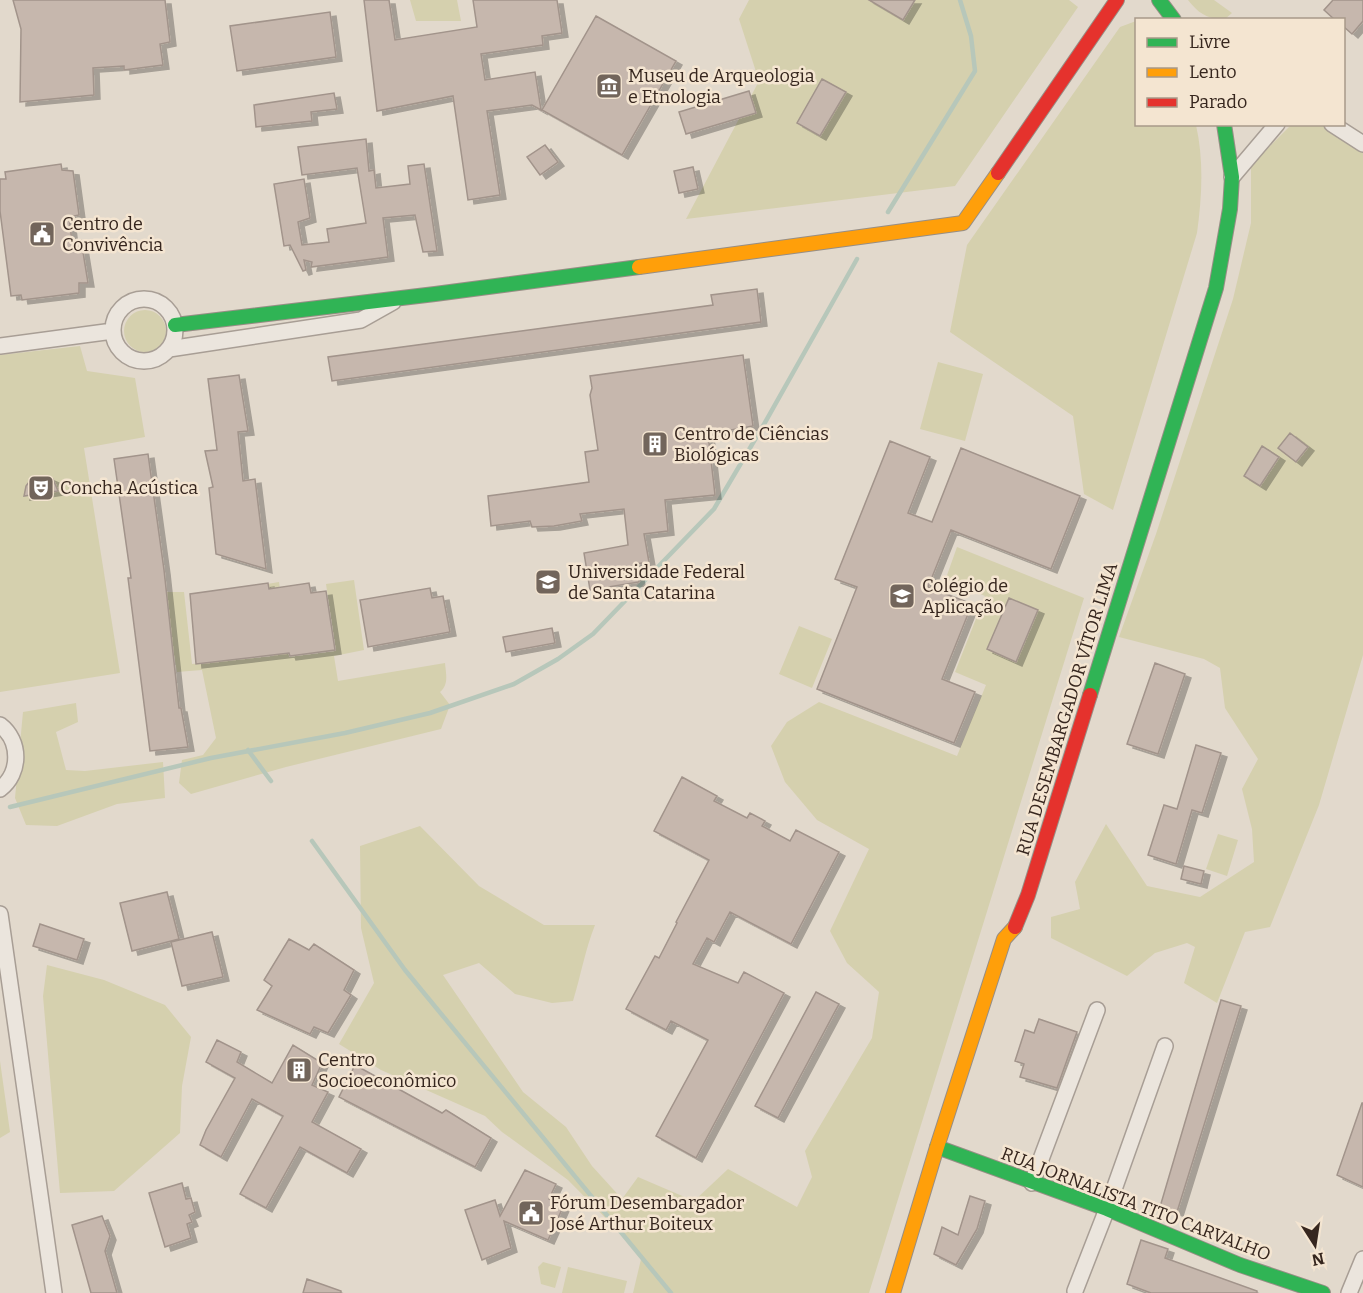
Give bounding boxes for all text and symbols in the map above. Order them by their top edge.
legend [1135,18,1345,126]
text: Livre [1189,31,1230,53]
text: Lento [1189,61,1237,83]
place label: Museu de Arqueologia e Etnologia [628,65,815,108]
museum icon: Museu de Arqueologia e Etnologia [594,71,624,101]
text: Parado [1189,91,1247,113]
place label: Centro de Convivência [62,213,163,256]
public building icon: Centro de Convivência [27,219,57,249]
place label: Centro de Ciências Biológicas [674,423,829,466]
building icon: Centro de Ciências Biológicas [640,429,670,459]
theatre icon: Concha Acústica [26,473,56,503]
place label: Concha Acústica [60,477,198,499]
street label: RUA DESEMBARGADOR VÍTOR LIMA [1011,559,1122,858]
place label: Universidade Federal de Santa Catarina [568,561,745,604]
school or university icon: Universidade Federal de Santa Catarina [533,567,563,597]
place label: Colégio de Aplicação [922,575,1008,618]
school or university icon: Colégio de Aplicação [887,581,917,611]
place label: Centro Socioeconômico [318,1049,456,1092]
building icon: Centro Socioeconômico [284,1055,314,1085]
street label: RUA JORNALISTA TITO CARVALHO [998,1142,1274,1266]
place label: Fórum Desembargador José Arthur Boiteux [549,1192,744,1235]
public building icon: Fórum Desembargador José Arthur Boiteux [516,1198,546,1228]
north arrow [1285,1215,1345,1275]
text: N [1310,1249,1326,1270]

